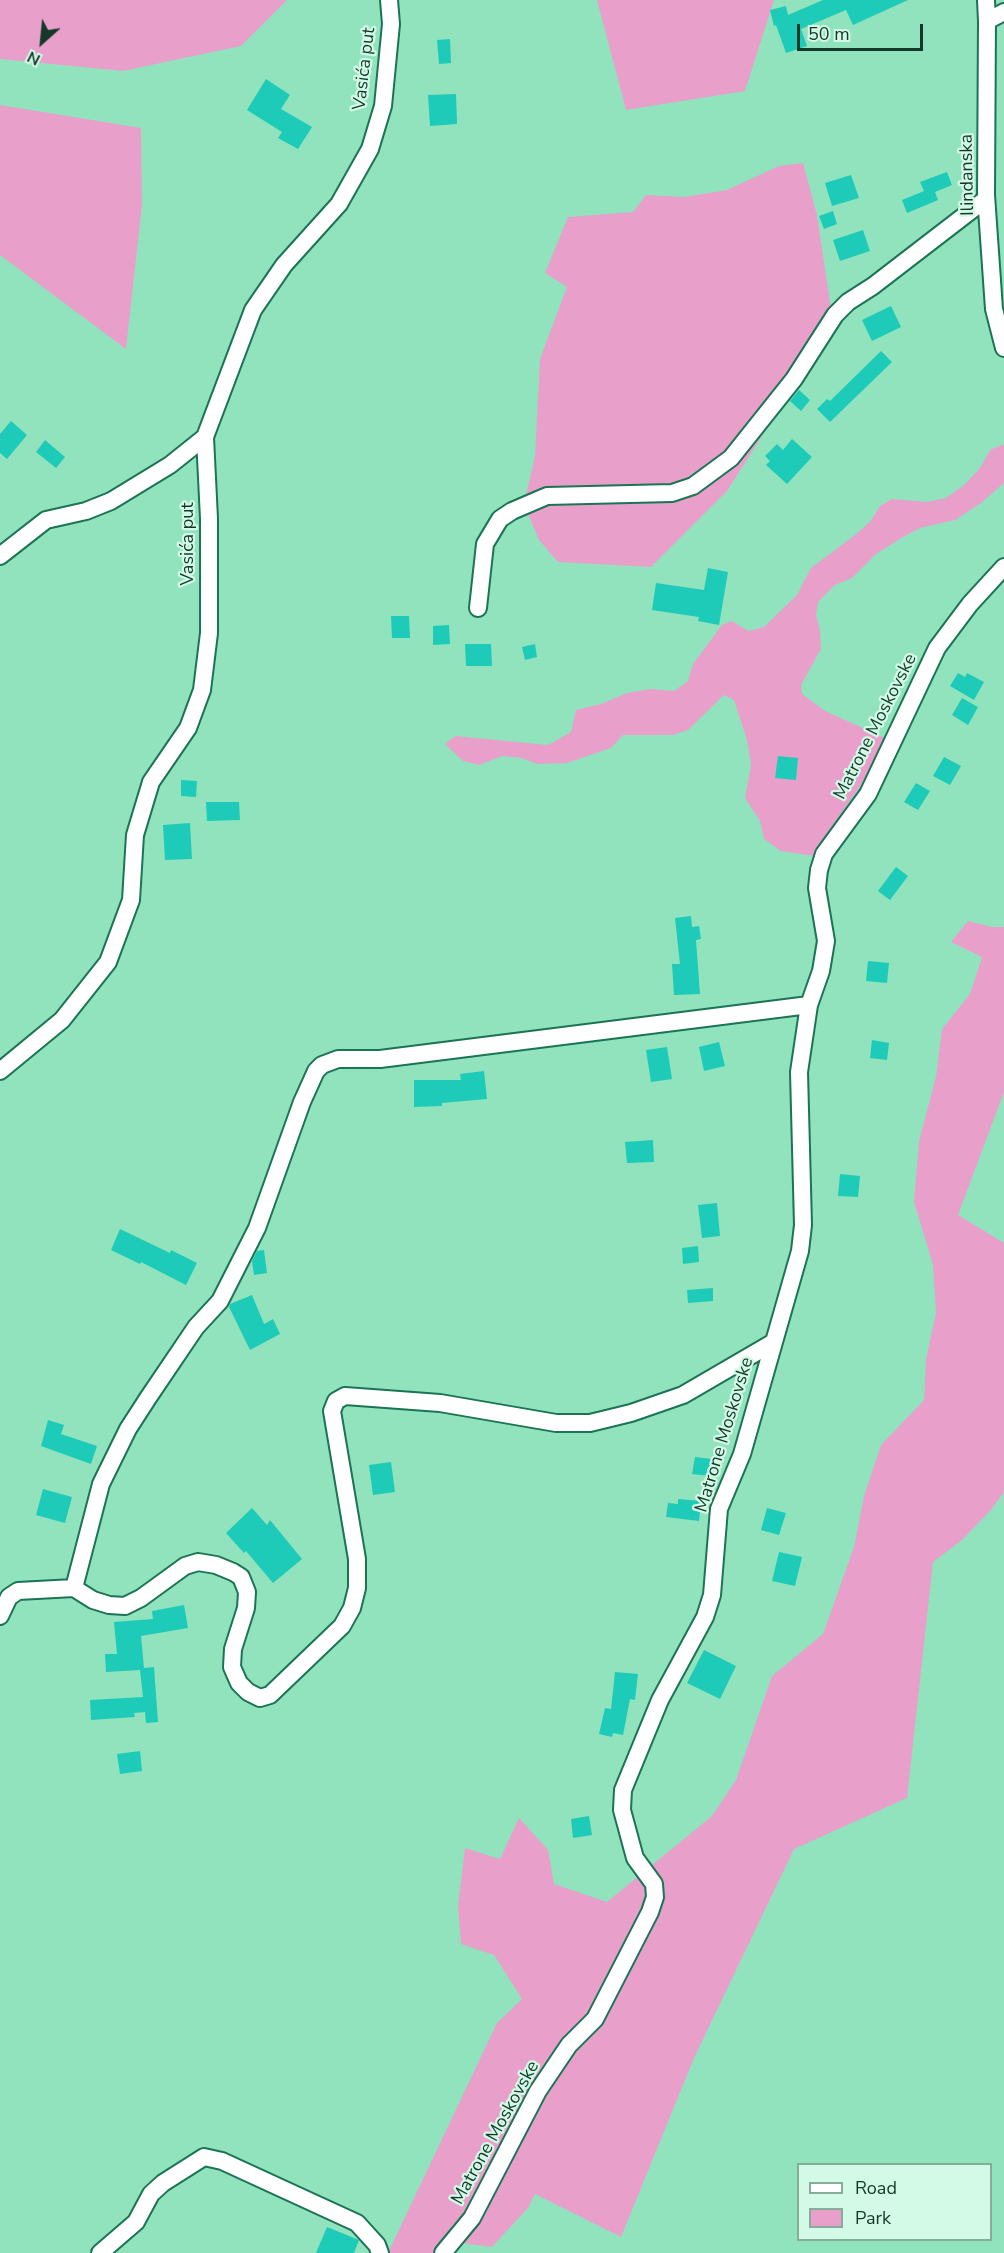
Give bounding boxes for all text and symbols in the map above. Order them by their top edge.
north arrow [12,12,72,72]
scale bar [800,12,926,50]
text: 50 m [808,22,850,46]
street label: Vasića put [349,26,381,112]
text: N [24,46,44,71]
street label: Ilindanska [956,134,980,216]
street label: Vasića put [178,502,200,586]
street label: Matrone Moskovske [830,650,922,804]
street label: Matrone Moskovske [691,1355,759,1515]
street label: Matrone Moskovske [448,2057,544,2209]
legend [797,2163,992,2241]
text: Road [855,2176,897,2200]
text: Park [855,2206,891,2230]

